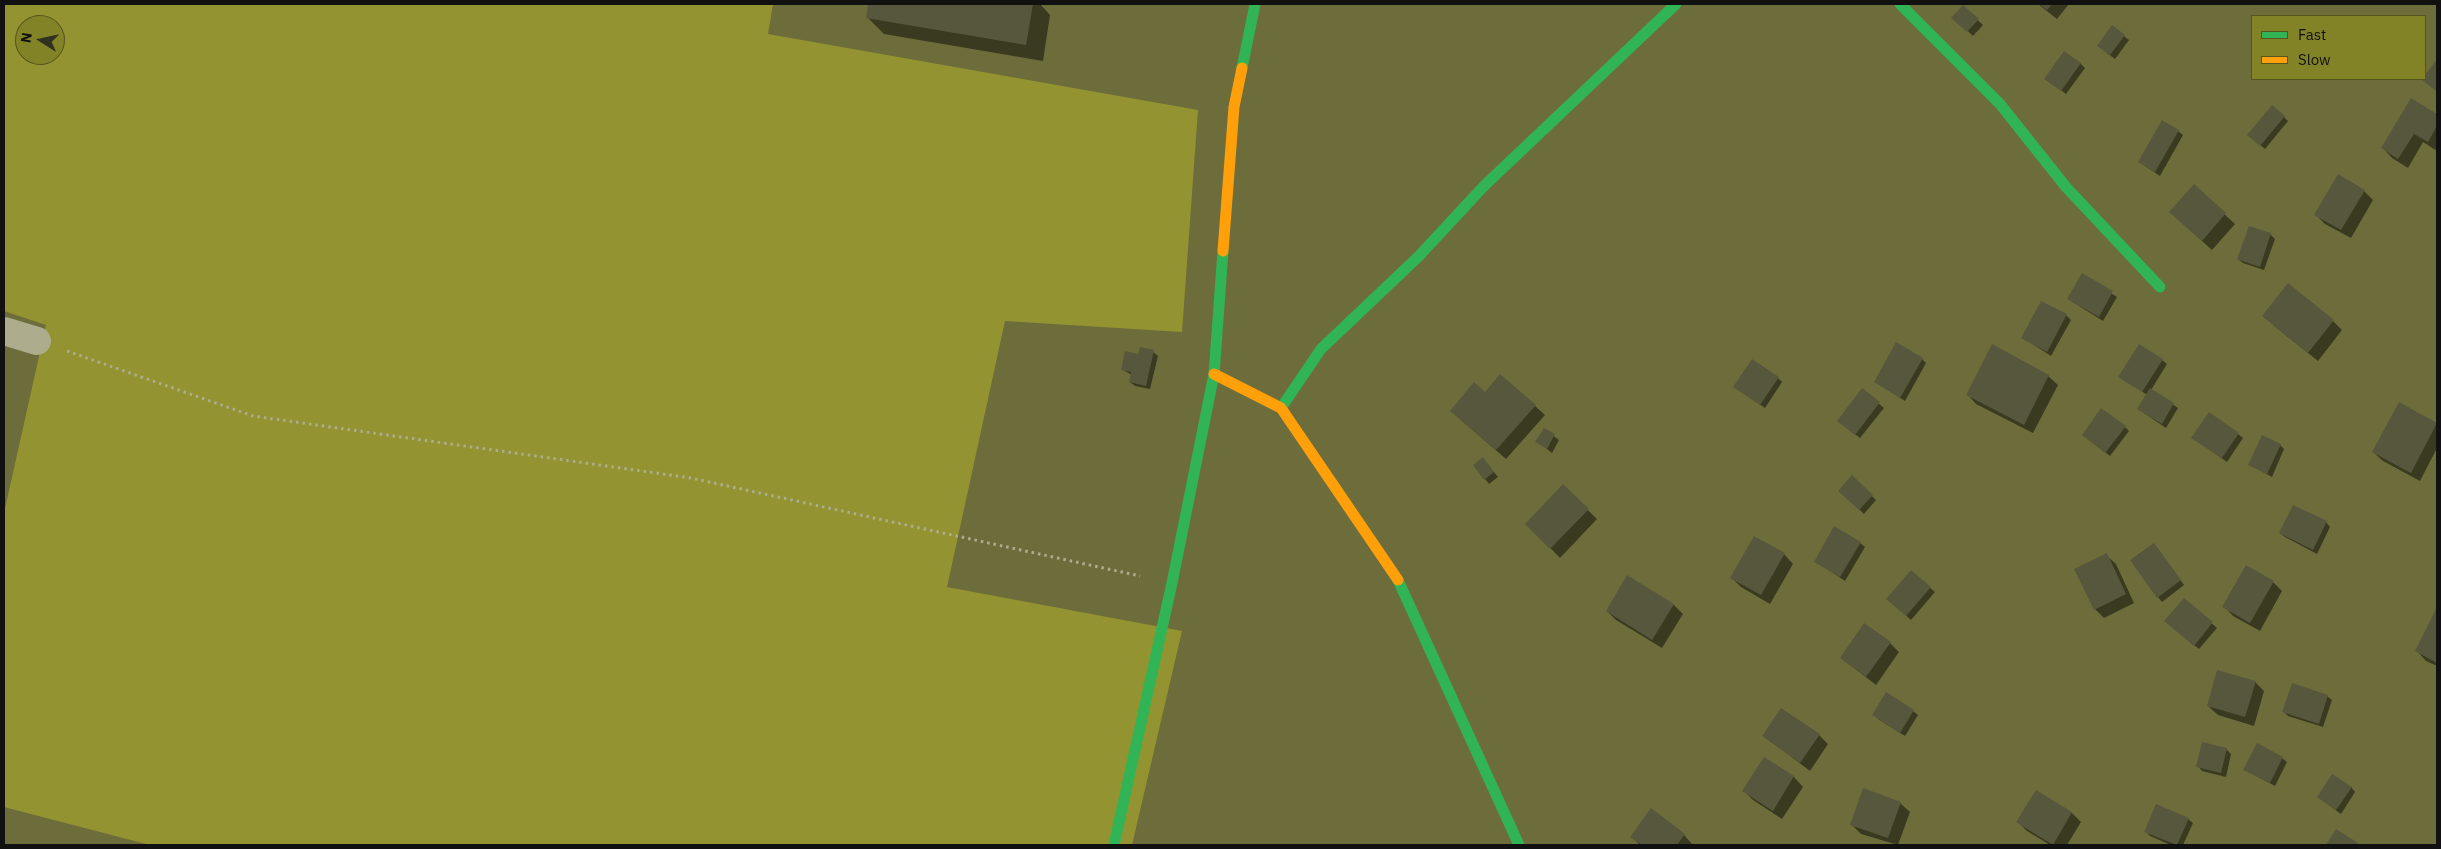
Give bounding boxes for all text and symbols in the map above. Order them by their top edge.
north arrow [15,15,65,65]
legend [2251,15,2426,80]
text: Fast [2298,25,2326,44]
text: N [16,31,36,44]
text: Slow [2298,50,2331,69]

